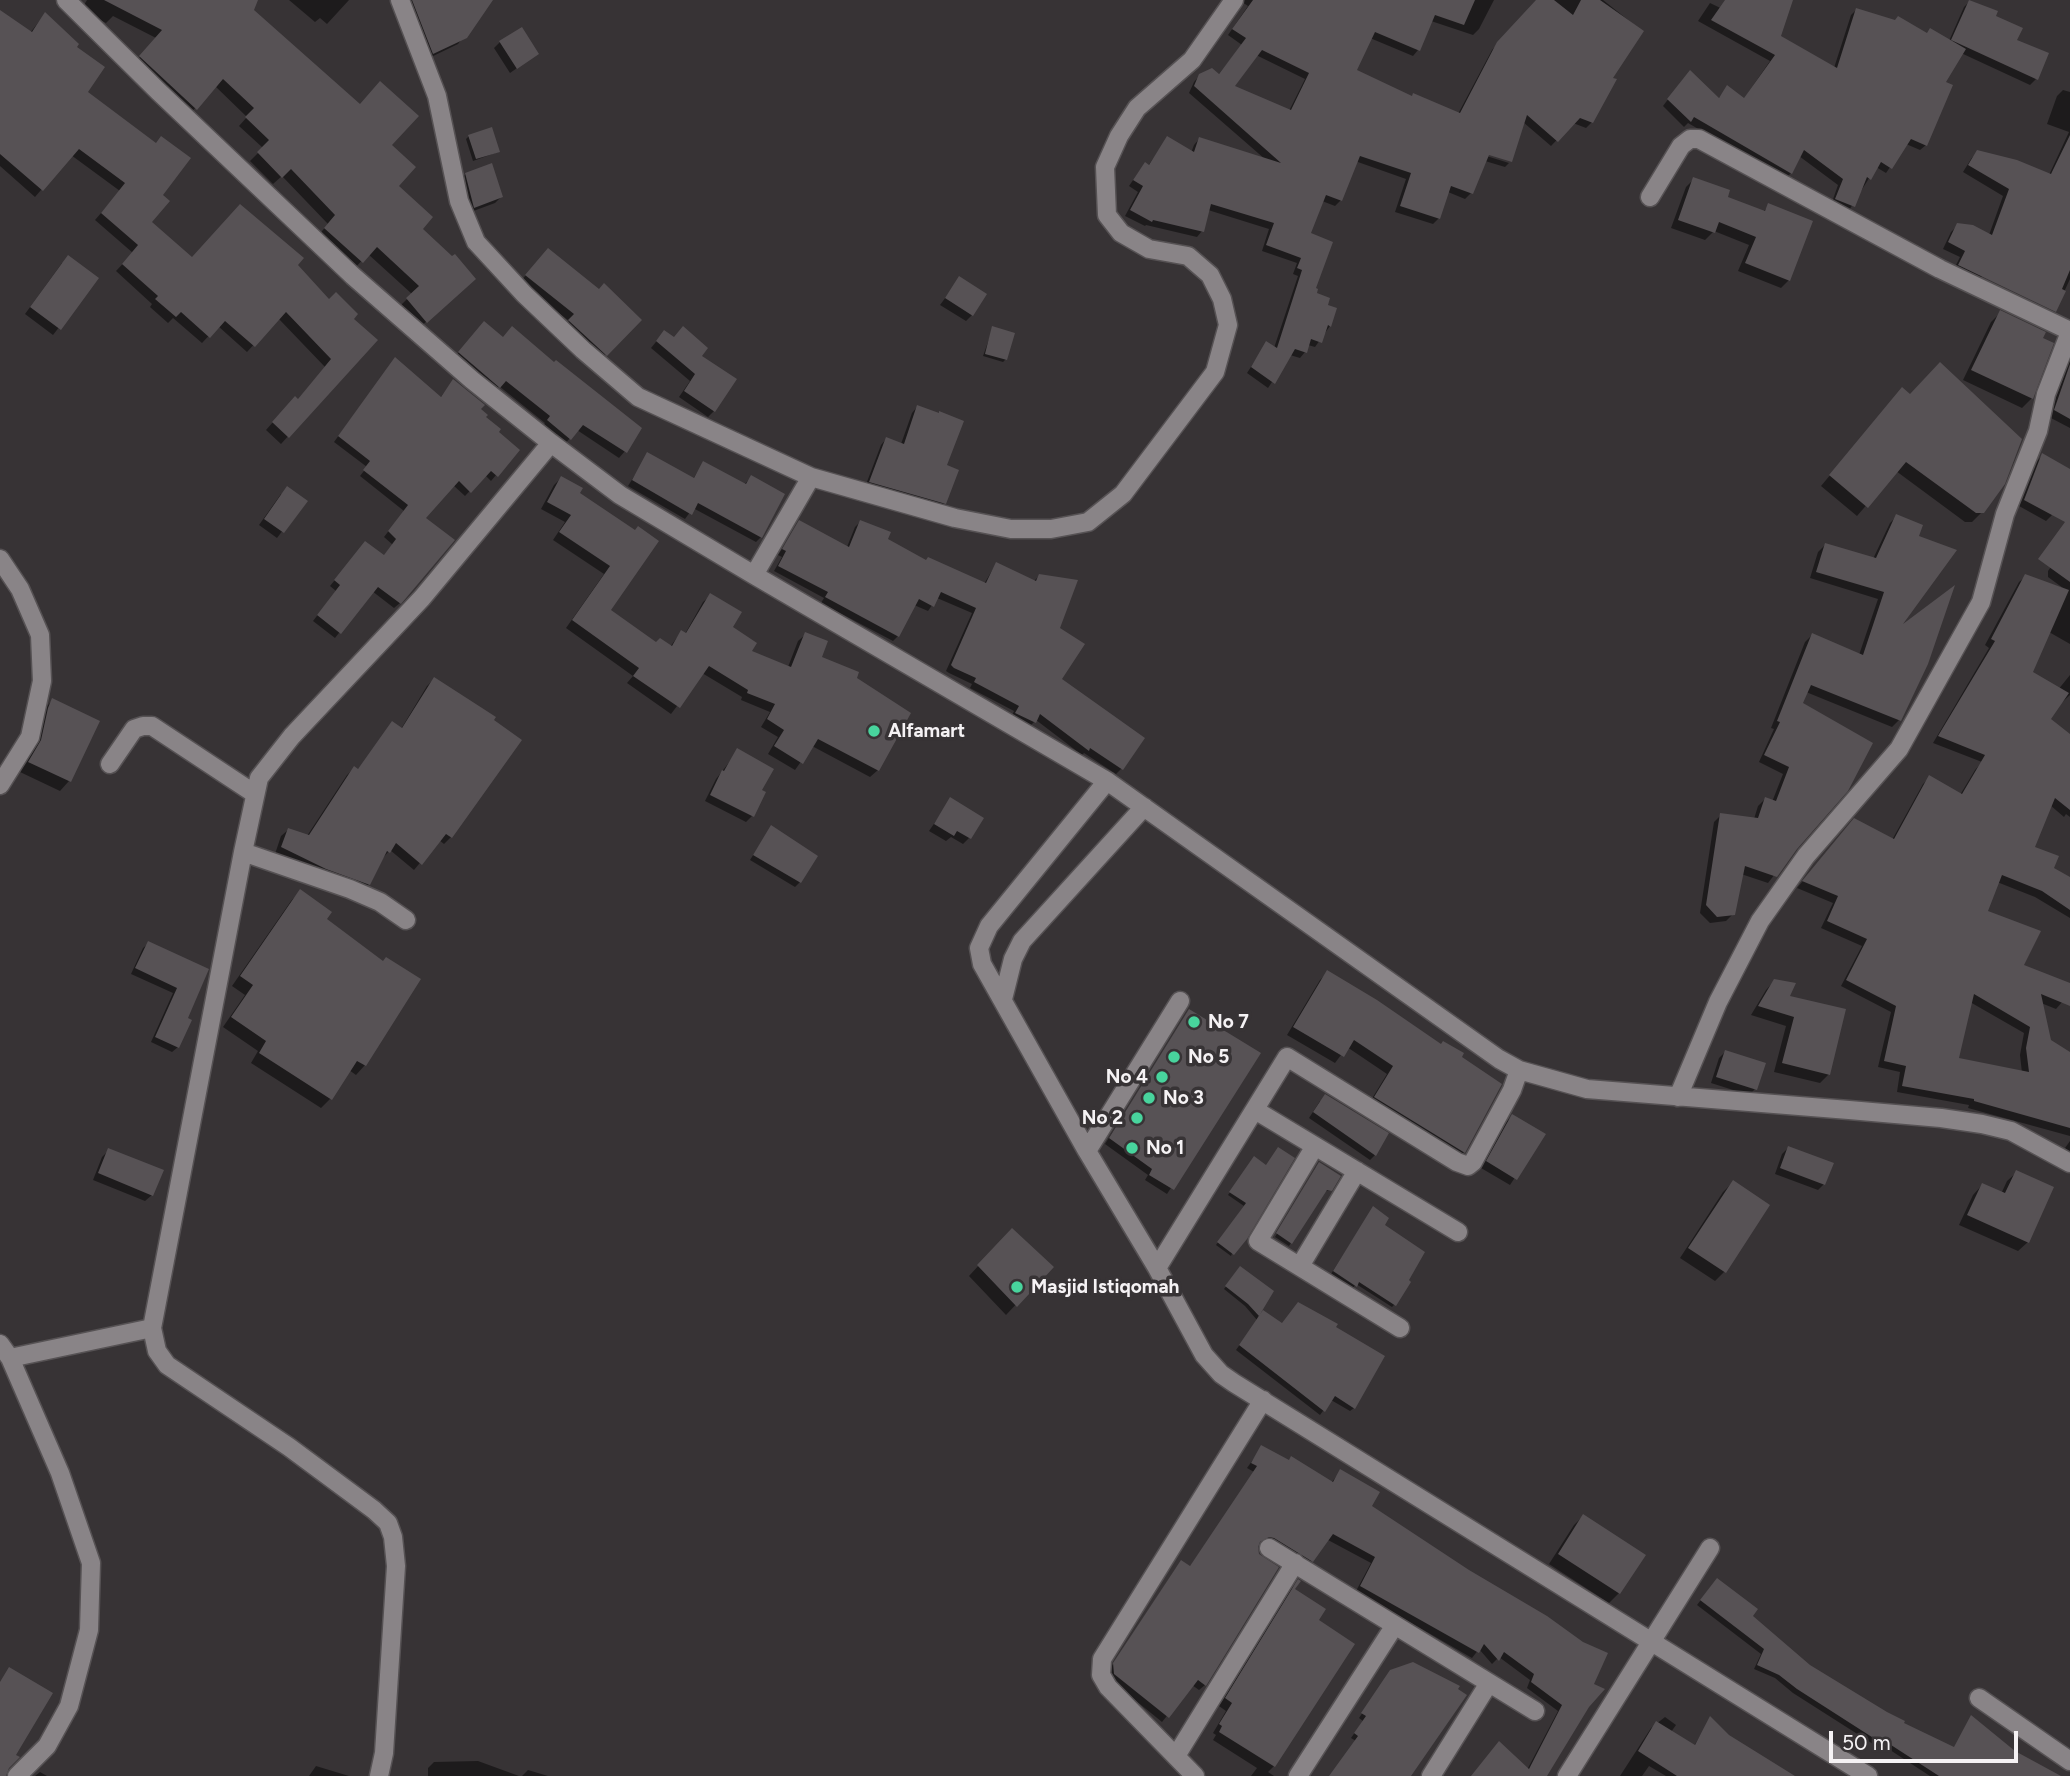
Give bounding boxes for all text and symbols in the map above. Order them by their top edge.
place label: Alfamart [888,720,965,742]
marker: Alfamart [866,723,882,739]
place label: No 7 [1208,1011,1249,1033]
marker: No 7 [1186,1014,1202,1030]
place label: No 5 [1188,1046,1229,1068]
marker: No 5 [1166,1049,1182,1065]
place label: No 4 [1106,1066,1148,1088]
marker: No 4 [1154,1069,1170,1085]
place label: No 3 [1163,1087,1204,1109]
marker: No 3 [1141,1090,1157,1106]
place label: No 2 [1082,1107,1123,1129]
marker: No 2 [1129,1110,1145,1126]
place label: No 1 [1146,1137,1184,1159]
marker: No 1 [1124,1140,1140,1156]
place label: Masjid Istiqomah [1031,1276,1179,1298]
marker: Masjid Istiqomah [1009,1279,1025,1295]
scale bar [1832,1716,2021,1760]
text: 50 m [1842,1730,1891,1755]

